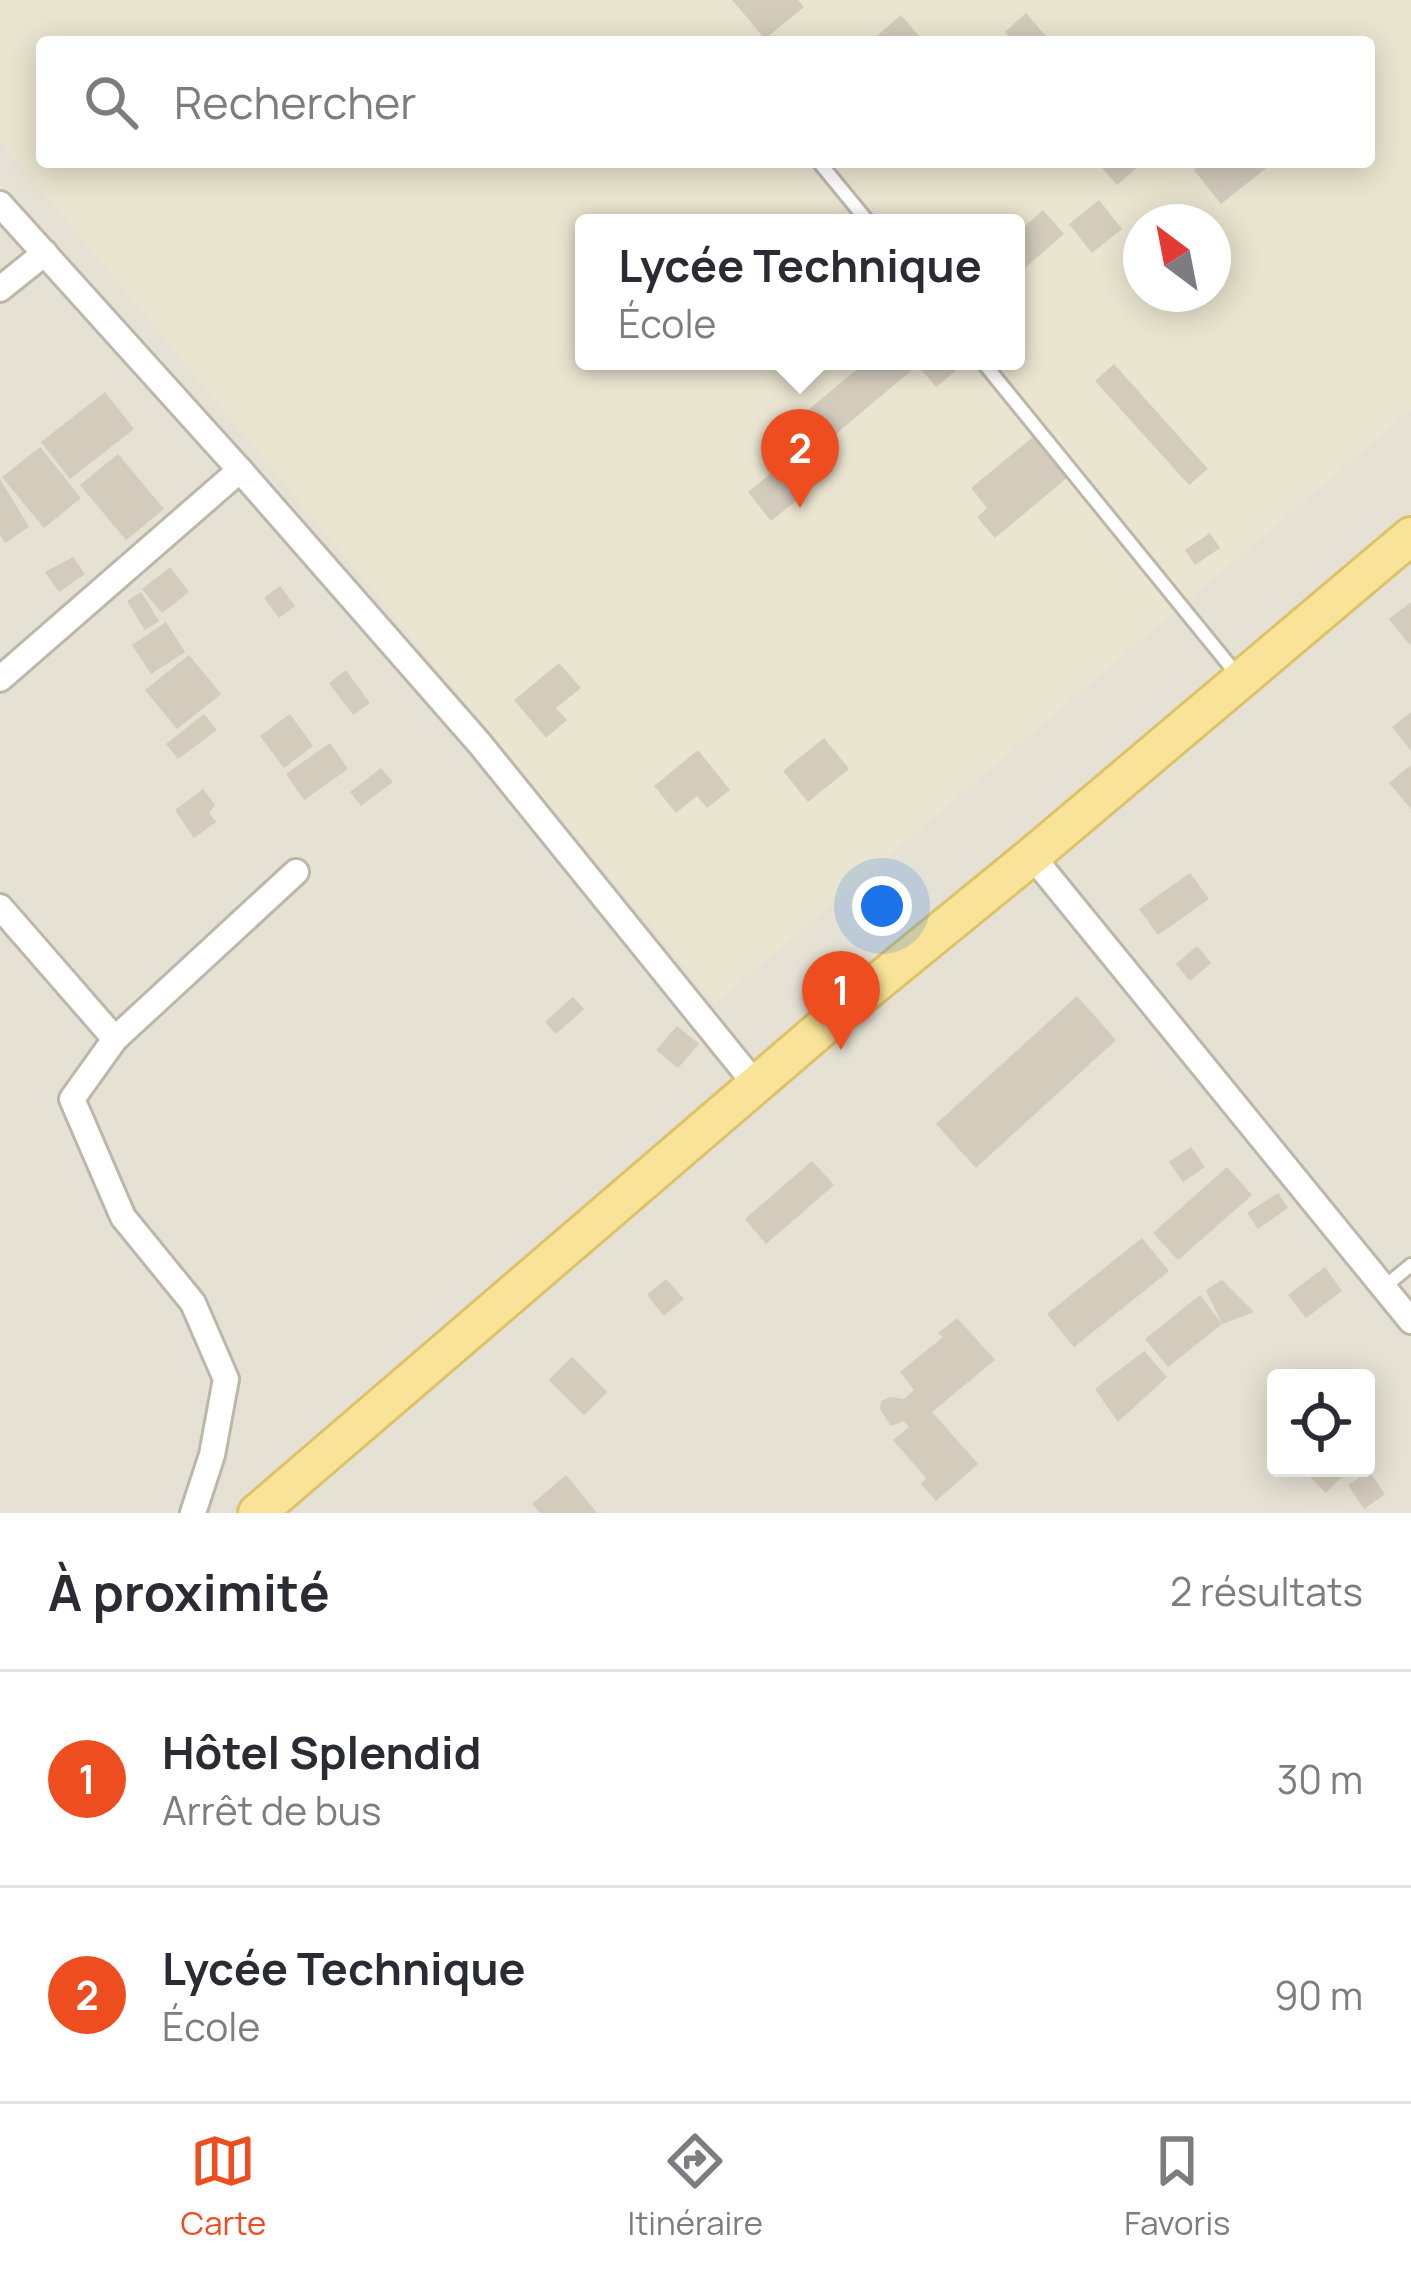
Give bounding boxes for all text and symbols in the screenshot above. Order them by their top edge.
search box [36,36,1375,168]
icon: search [78,69,144,135]
text: Rechercher [174,71,417,133]
north arrow [1123,204,1231,312]
popup [575,214,1025,370]
text: Lycée Technique [618,234,982,296]
text: École [618,296,716,350]
pin: 2 [761,409,839,508]
your location [852,876,912,936]
pin: 1 [802,951,880,1050]
map controls [1267,1369,1375,1477]
button: locate [1267,1369,1375,1477]
text: À proximité [48,1557,330,1626]
text: 2 résultats [1170,1564,1363,1618]
text: Hôtel Splendid [162,1721,482,1783]
text: 1 [78,1752,96,1806]
text: 30 m [1277,1752,1363,1806]
text: Arrêt de bus [162,1783,381,1837]
text: Lycée Technique [162,1937,526,1999]
text: 2 [75,1968,99,2022]
text: 90 m [1274,1968,1363,2022]
text: École [162,1999,260,2053]
tab: Carte [181,2128,266,2245]
tab: Itinéraire [627,2128,763,2245]
tab: Favoris [1124,2128,1230,2245]

